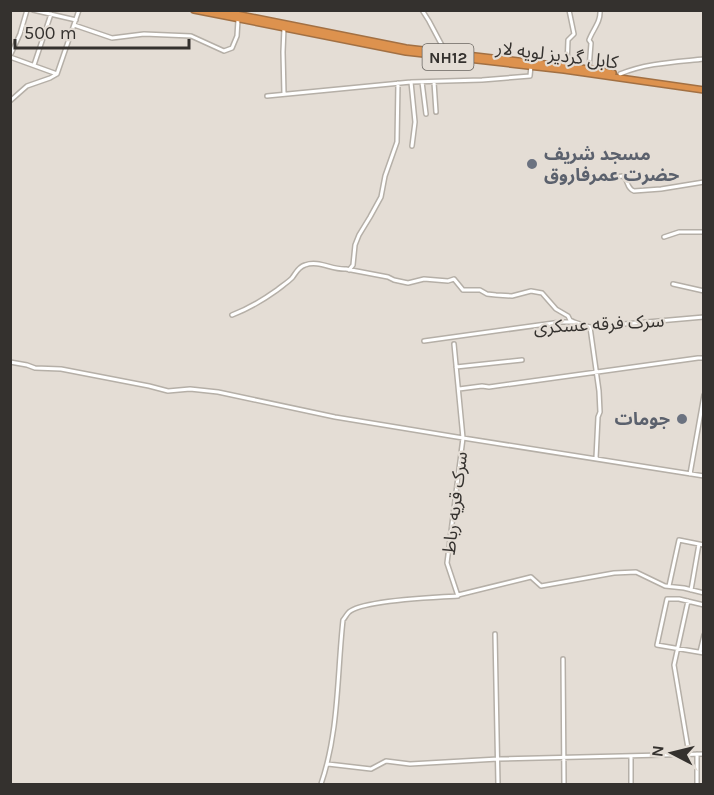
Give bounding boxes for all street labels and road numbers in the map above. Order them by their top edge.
street label: کابل گردیز لویه لار [494,36,620,73]
road number: NH12 [422,44,474,70]
street label: سرک فرقه عسکری [533,310,665,338]
street label: سرک قریه رباط [438,450,472,556]

